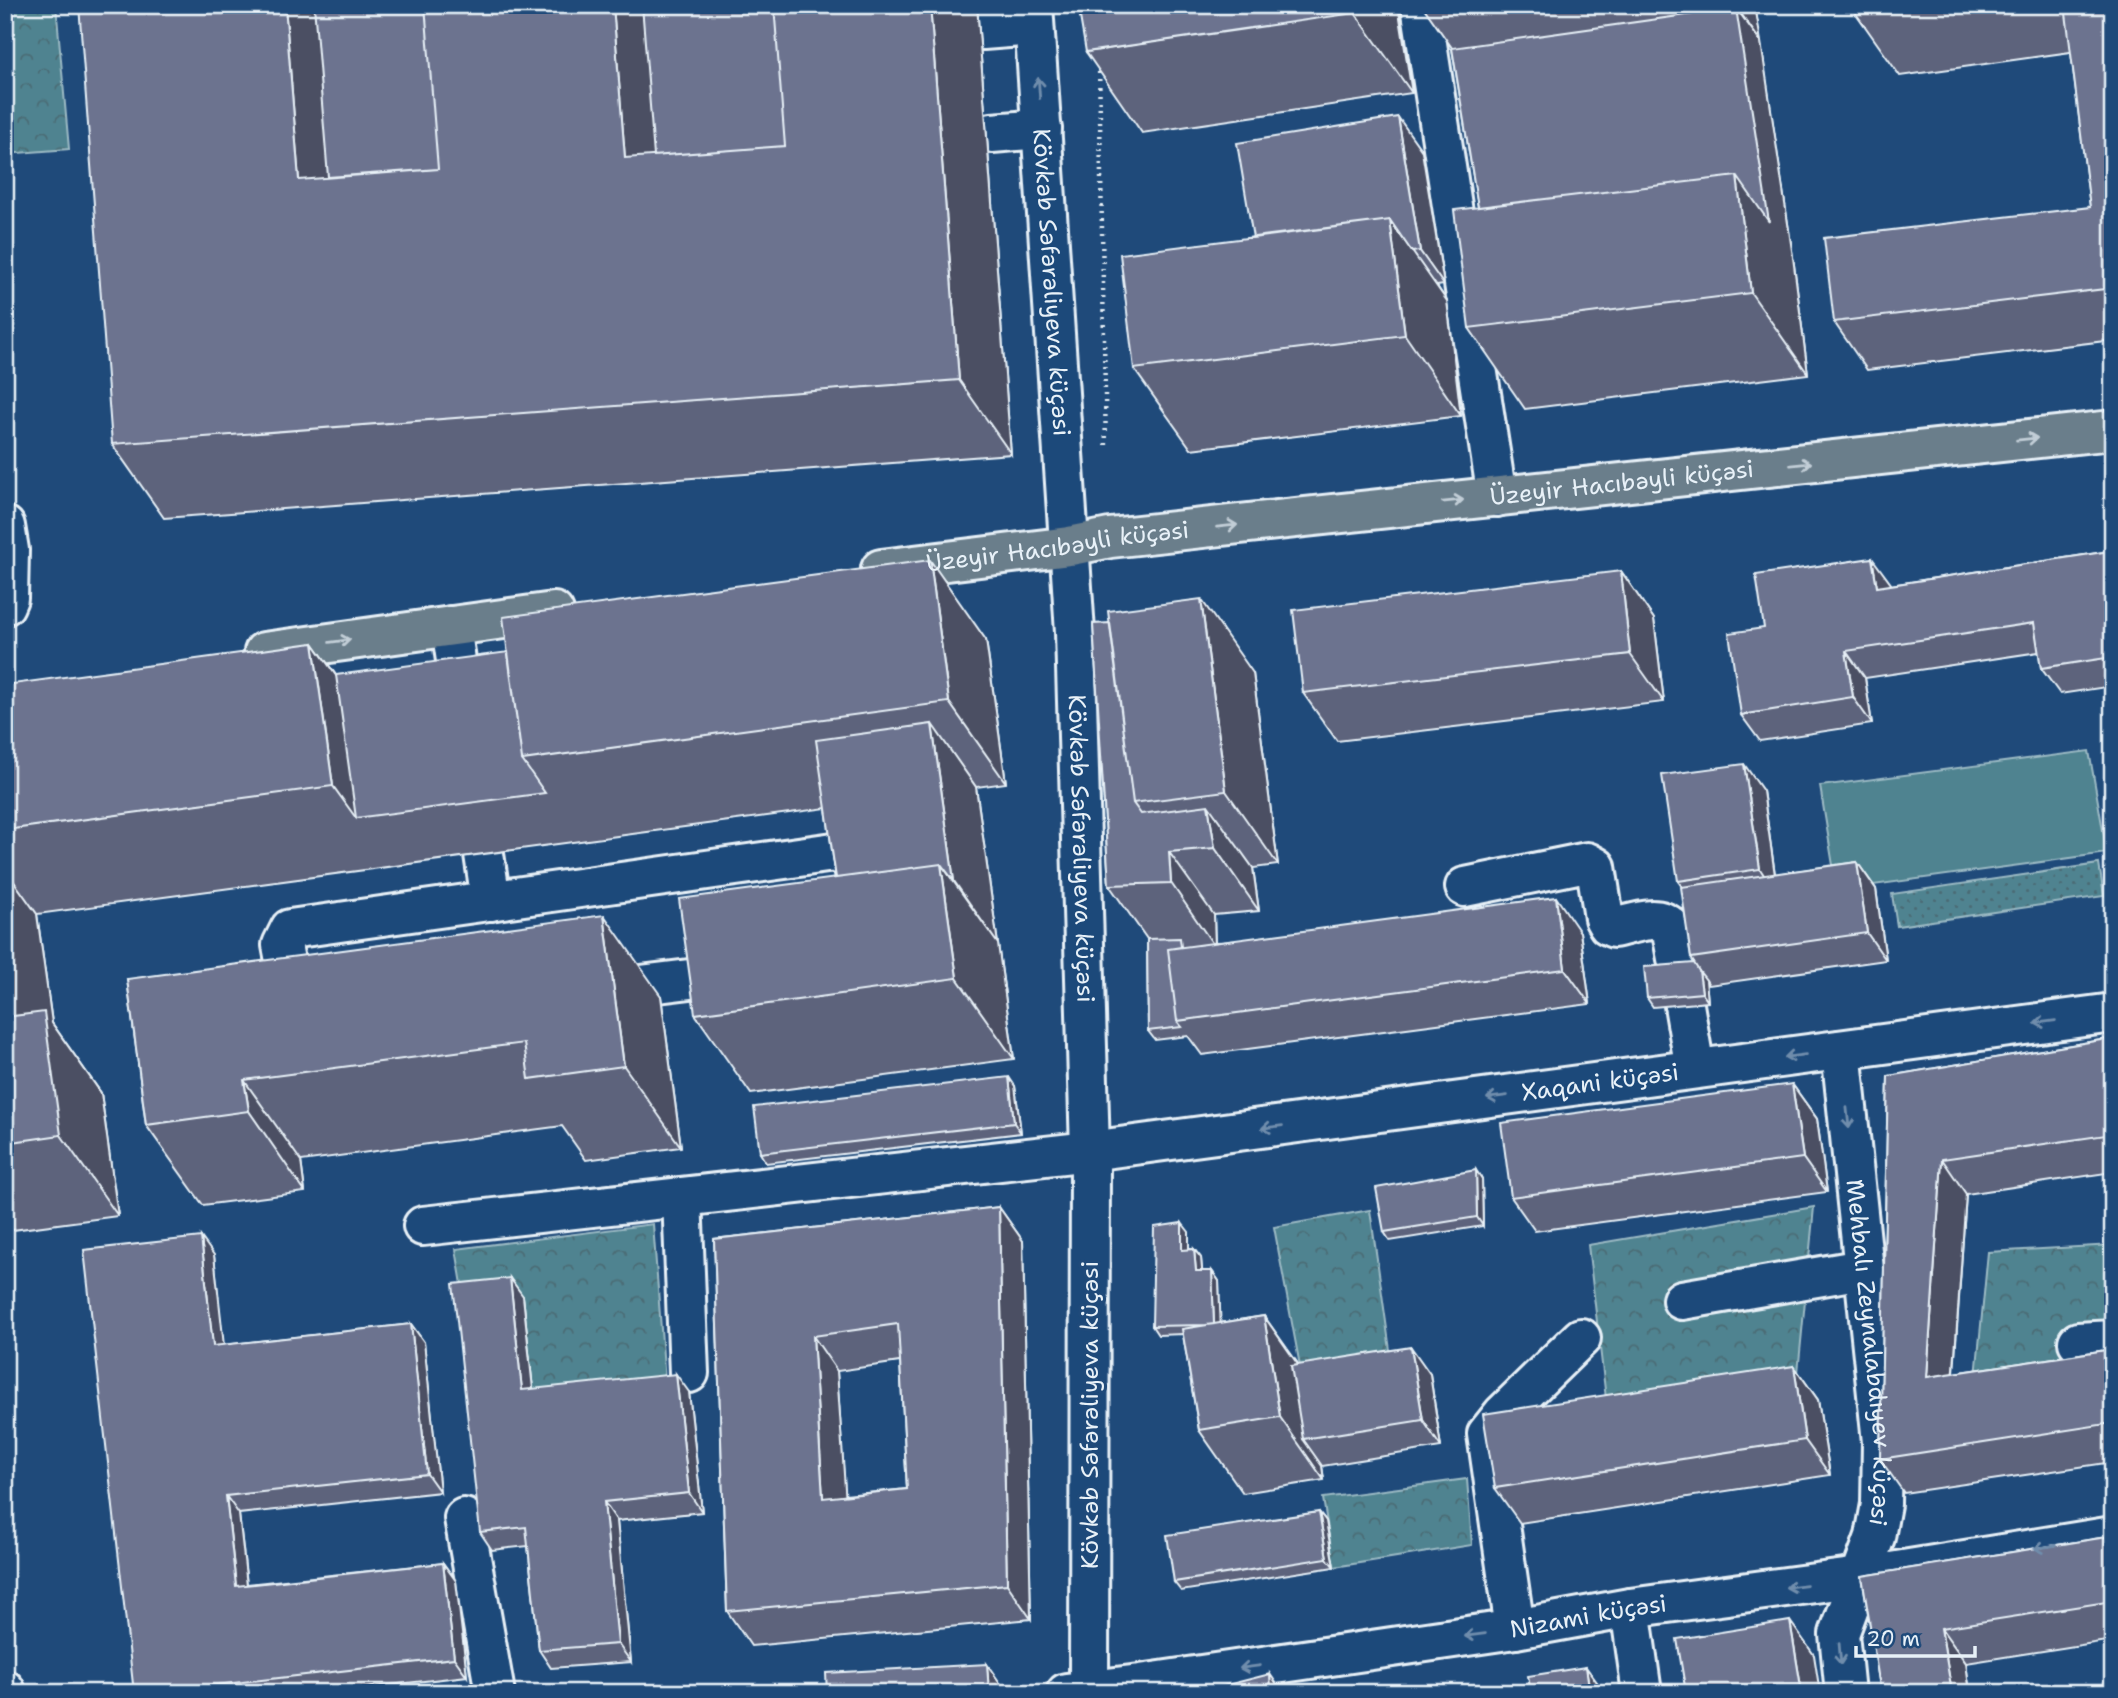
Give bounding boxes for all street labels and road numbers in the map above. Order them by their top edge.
street label: Kövkəb Səfərəliyeva küçəsi [1025,127,1078,437]
street label: Üzeyir Hacıbəyli küçəsi [1488,453,1755,513]
street label: Üzeyir Hacıbəyli küçəsi [924,514,1191,579]
street label: Kövkəb Səfərəliyeva küçəsi [1061,694,1102,1003]
street label: Xaqani küçəsi [1520,1056,1681,1109]
street label: Mehbalı Zeynalabdıyev küçəsi [1839,1177,1899,1529]
street label: Kövkəb Səfərəliyeva küçəsi [1074,1261,1106,1569]
street label: Nizami küçəsi [1507,1587,1669,1646]

